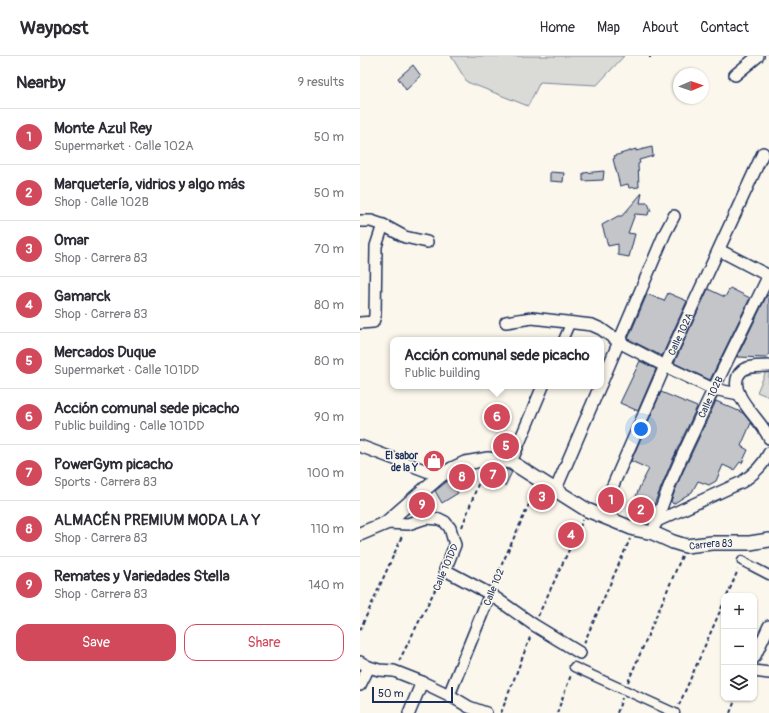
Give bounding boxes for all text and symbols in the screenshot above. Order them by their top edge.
text: Waypost [20,16,89,40]
text: Home [540,19,575,36]
text: Map [597,19,620,36]
text: About [642,19,678,36]
text: Contact [700,19,749,36]
north arrow [673,68,709,104]
text: Nearby [16,72,65,93]
text: 9 results [297,74,344,90]
text: Monte Azul Rey [54,119,152,138]
text: 1 [26,129,32,145]
text: 50 m [314,129,344,145]
text: Supermarket · Calle 102A [54,138,194,154]
text: Marquetería, vidrios y algo más [54,175,245,194]
text: 2 [25,185,33,201]
text: 50 m [314,185,344,201]
text: Shop · Calle 102B [54,194,149,210]
text: Omar [54,231,89,250]
text: 3 [25,241,33,257]
text: 70 m [314,241,344,257]
text: Shop · Carrera 83 [54,250,148,266]
text: Gamarck [54,287,110,306]
text: 4 [25,297,33,313]
text: 80 m [314,297,344,313]
text: Shop · Carrera 83 [54,306,148,322]
street label: Calle 102A [666,311,696,357]
popup [390,337,604,389]
text: Mercados Duque [54,343,156,362]
text: Acción comunal sede picacho [404,346,590,365]
text: 5 [25,353,33,369]
text: 80 m [314,353,344,369]
text: Supermarket · Calle 101DD [54,362,199,378]
text: Public building [404,365,480,381]
street label: Calle 102B [696,374,726,420]
text: Acción comunal sede picacho [54,399,239,418]
pin: 6 [484,402,510,432]
text: 6 [25,409,33,425]
text: 90 m [314,409,344,425]
text: Public building · Calle 101DD [54,418,204,434]
your location [631,419,651,439]
pin: 5 [493,431,519,461]
shop icon: El sabor de la Y [421,448,447,474]
place label: El sabor de la Y [385,450,418,474]
text: PowerGym picacho [54,455,173,474]
pin: 7 [480,460,506,490]
pin: 8 [449,462,475,492]
text: 7 [26,465,32,481]
text: 100 m [307,465,344,481]
text: Sports · Carrera 83 [54,474,157,490]
pin: 3 [529,482,555,512]
pin: 1 [598,485,624,515]
pin: 9 [409,490,435,520]
pin: 2 [628,495,654,525]
text: ALMACÉN PREMIUM MODA LA Y [54,511,260,530]
pin: 4 [558,520,584,550]
text: 8 [26,521,32,537]
text: 110 m [311,521,344,537]
text: Shop · Carrera 83 [54,530,148,546]
street label: Carrera 83 [688,538,733,553]
street label: Calle 101DD [431,542,461,593]
text: Remates y Variedades Stella [54,567,230,586]
street label: Calle 102 [481,567,507,608]
text: 9 [26,577,32,593]
text: 140 m [308,577,344,593]
text: Shop · Carrera 83 [54,586,148,602]
map controls [721,593,757,701]
button: + [721,593,757,629]
button: Save [16,624,176,661]
button: Share [184,624,344,661]
button: − [721,629,757,665]
button: layers [721,665,757,701]
scale bar [372,685,453,704]
text: 50 m [378,687,404,700]

